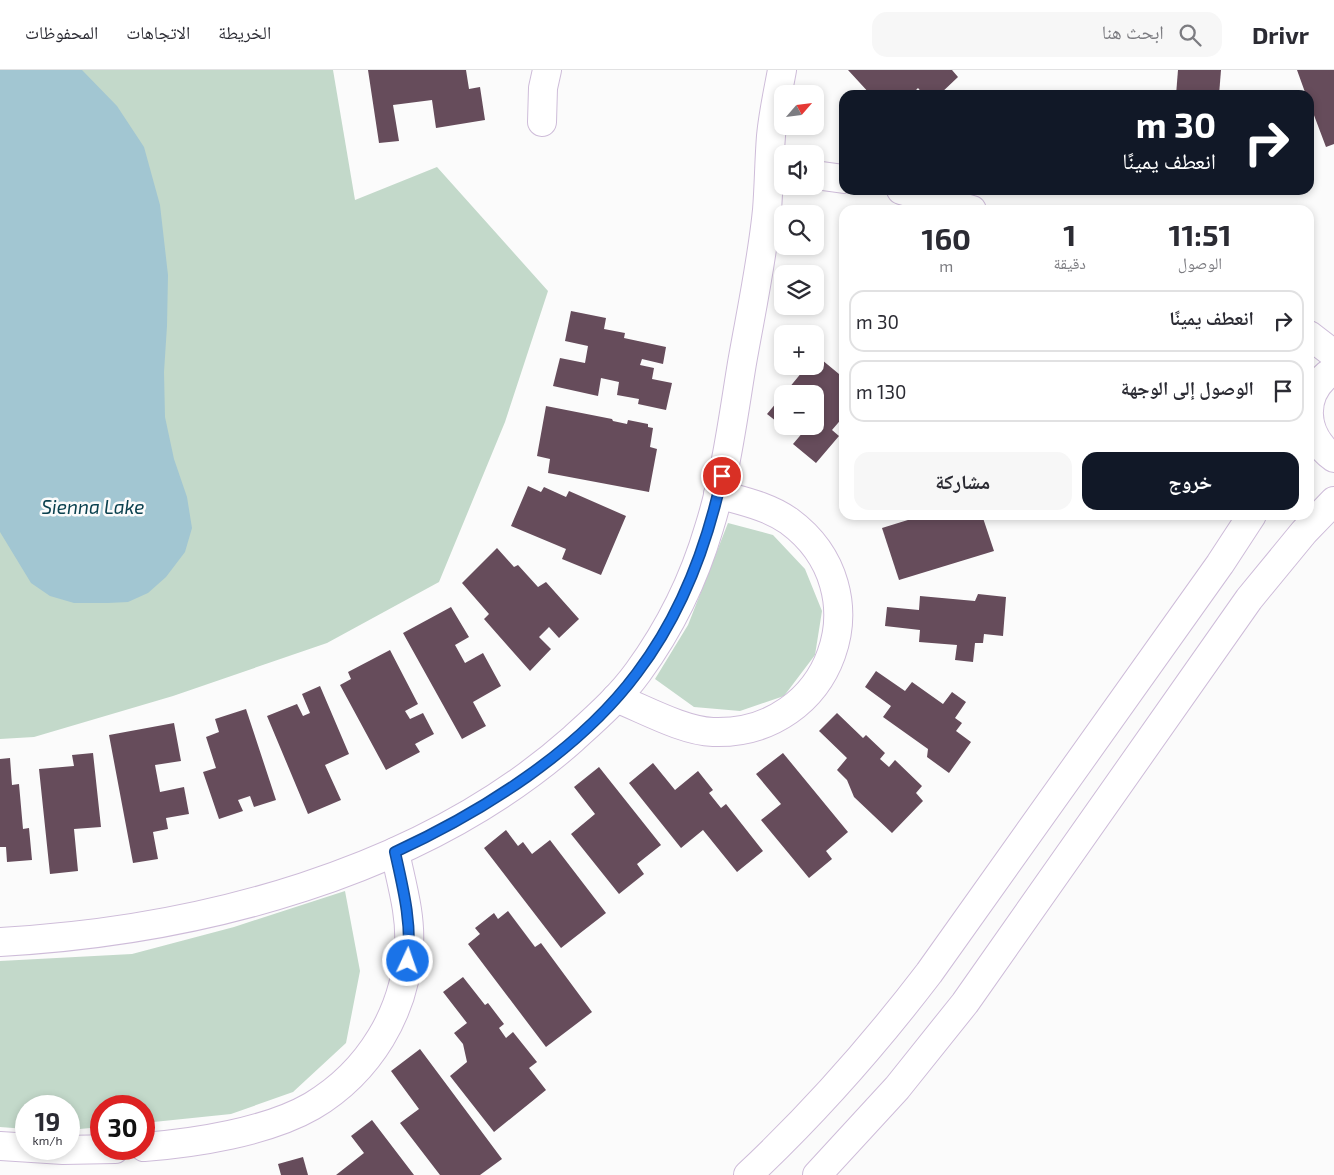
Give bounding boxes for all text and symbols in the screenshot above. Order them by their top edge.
search box [872,12,1222,57]
text: ابحث هنا [1102,20,1164,43]
text: Drivr [1252,20,1309,49]
text: المحفوظات [25,21,98,43]
text: الاتجاهات [126,21,190,43]
text: الخريطة [218,21,271,43]
icon: search [1176,21,1204,49]
north arrow [774,85,824,135]
map controls [774,85,824,435]
text: 30 m [1136,103,1216,145]
icon: right [1234,110,1299,175]
button: sound [774,145,824,195]
text: انعطف يمينًا [1122,147,1216,173]
button: search [774,205,824,255]
text: 1 [1063,216,1076,252]
text: 11:51 [1168,216,1232,252]
text: 160 [921,220,971,256]
text: دقيقة [1053,253,1086,272]
text: الوصول [1178,253,1222,272]
text: m [939,256,953,275]
button: layers [774,265,824,315]
text: انعطف يمينًا [1169,306,1254,329]
icon: right [1269,307,1297,335]
text: 30 m [856,310,899,333]
button: + [774,325,824,375]
text: الوصول إلى الوجهة [1121,376,1254,399]
icon: arrive [1269,377,1297,405]
text: 130 m [856,380,907,403]
button: − [774,385,824,435]
button: مشاركة [854,452,1072,510]
button: خروج [1082,452,1299,510]
pin [701,455,743,497]
icon: arrive [708,462,736,490]
water label: Sienna Lake [41,495,145,518]
position arrow [381,934,433,986]
speed limit sign: 30 [90,1095,155,1160]
text: 19 [35,1106,60,1136]
text: km/h [33,1133,62,1147]

